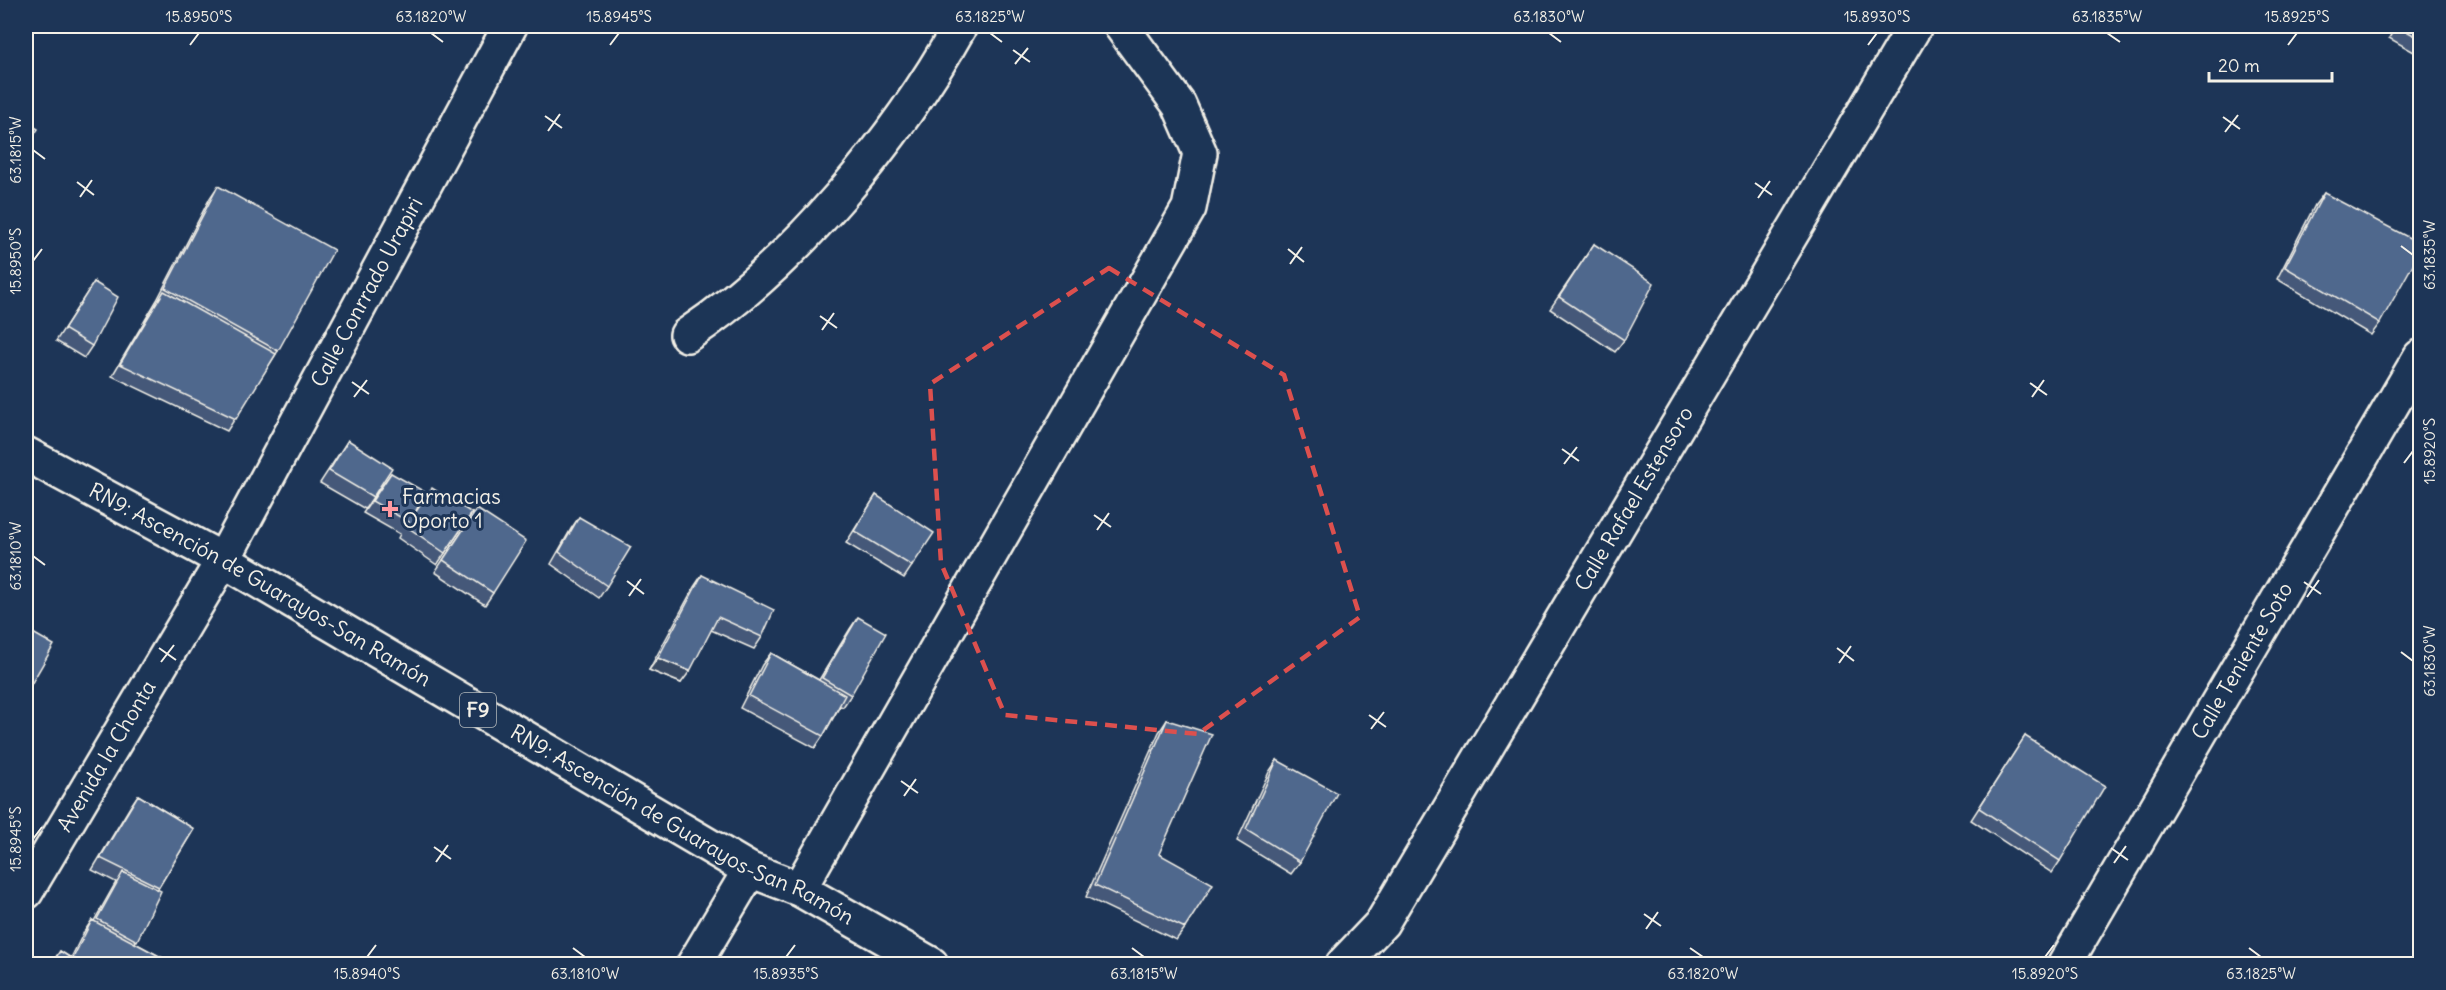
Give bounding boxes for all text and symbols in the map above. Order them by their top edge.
text: 15.8950°S [166,7,232,26]
text: 63.1820°W [395,7,467,26]
text: 15.8945°S [586,7,652,26]
text: 63.1825°W [955,7,1025,26]
text: 63.1830°W [1513,7,1585,26]
text: 15.8930°S [1844,7,1910,26]
text: 63.1835°W [2072,7,2142,26]
text: 15.8925°S [2264,7,2330,26]
scale bar [2209,45,2332,83]
text: 20 m [2218,54,2260,77]
text: 63.1815°W [6,116,25,184]
street label: Calle Conrrado Urapiri [304,192,428,392]
text: 63.1835°W [2420,220,2439,290]
text: 15.8950°S [6,228,25,294]
street label: Calle Rafael Estensoro [1568,401,1699,596]
text: 15.8920°S [2420,418,2439,484]
street label: RN9: Ascención de Guarayos-San Ramón [84,476,436,692]
place label: Farmacias Oporto 1 [402,483,501,534]
marker: Farmacias Oporto 1 [383,502,397,516]
text: 63.1810°W [6,521,25,590]
street label: Calle Teniente Soto [2185,577,2298,744]
text: 63.1830°W [2420,625,2439,697]
street label: Avenida la Chonta [51,675,162,837]
road number: F9 [460,693,496,727]
street label: RN9: Ascención de Guarayos-San Ramón [506,718,859,930]
text: 15.8945°S [6,806,25,872]
text: 15.8940°S [334,964,400,983]
text: 63.1810°W [551,964,620,983]
text: 15.8935°S [753,964,819,983]
text: 63.1815°W [1110,964,1178,983]
text: 63.1820°W [1667,964,1739,983]
text: 15.8920°S [2012,964,2078,983]
text: 63.1825°W [2226,964,2296,983]

